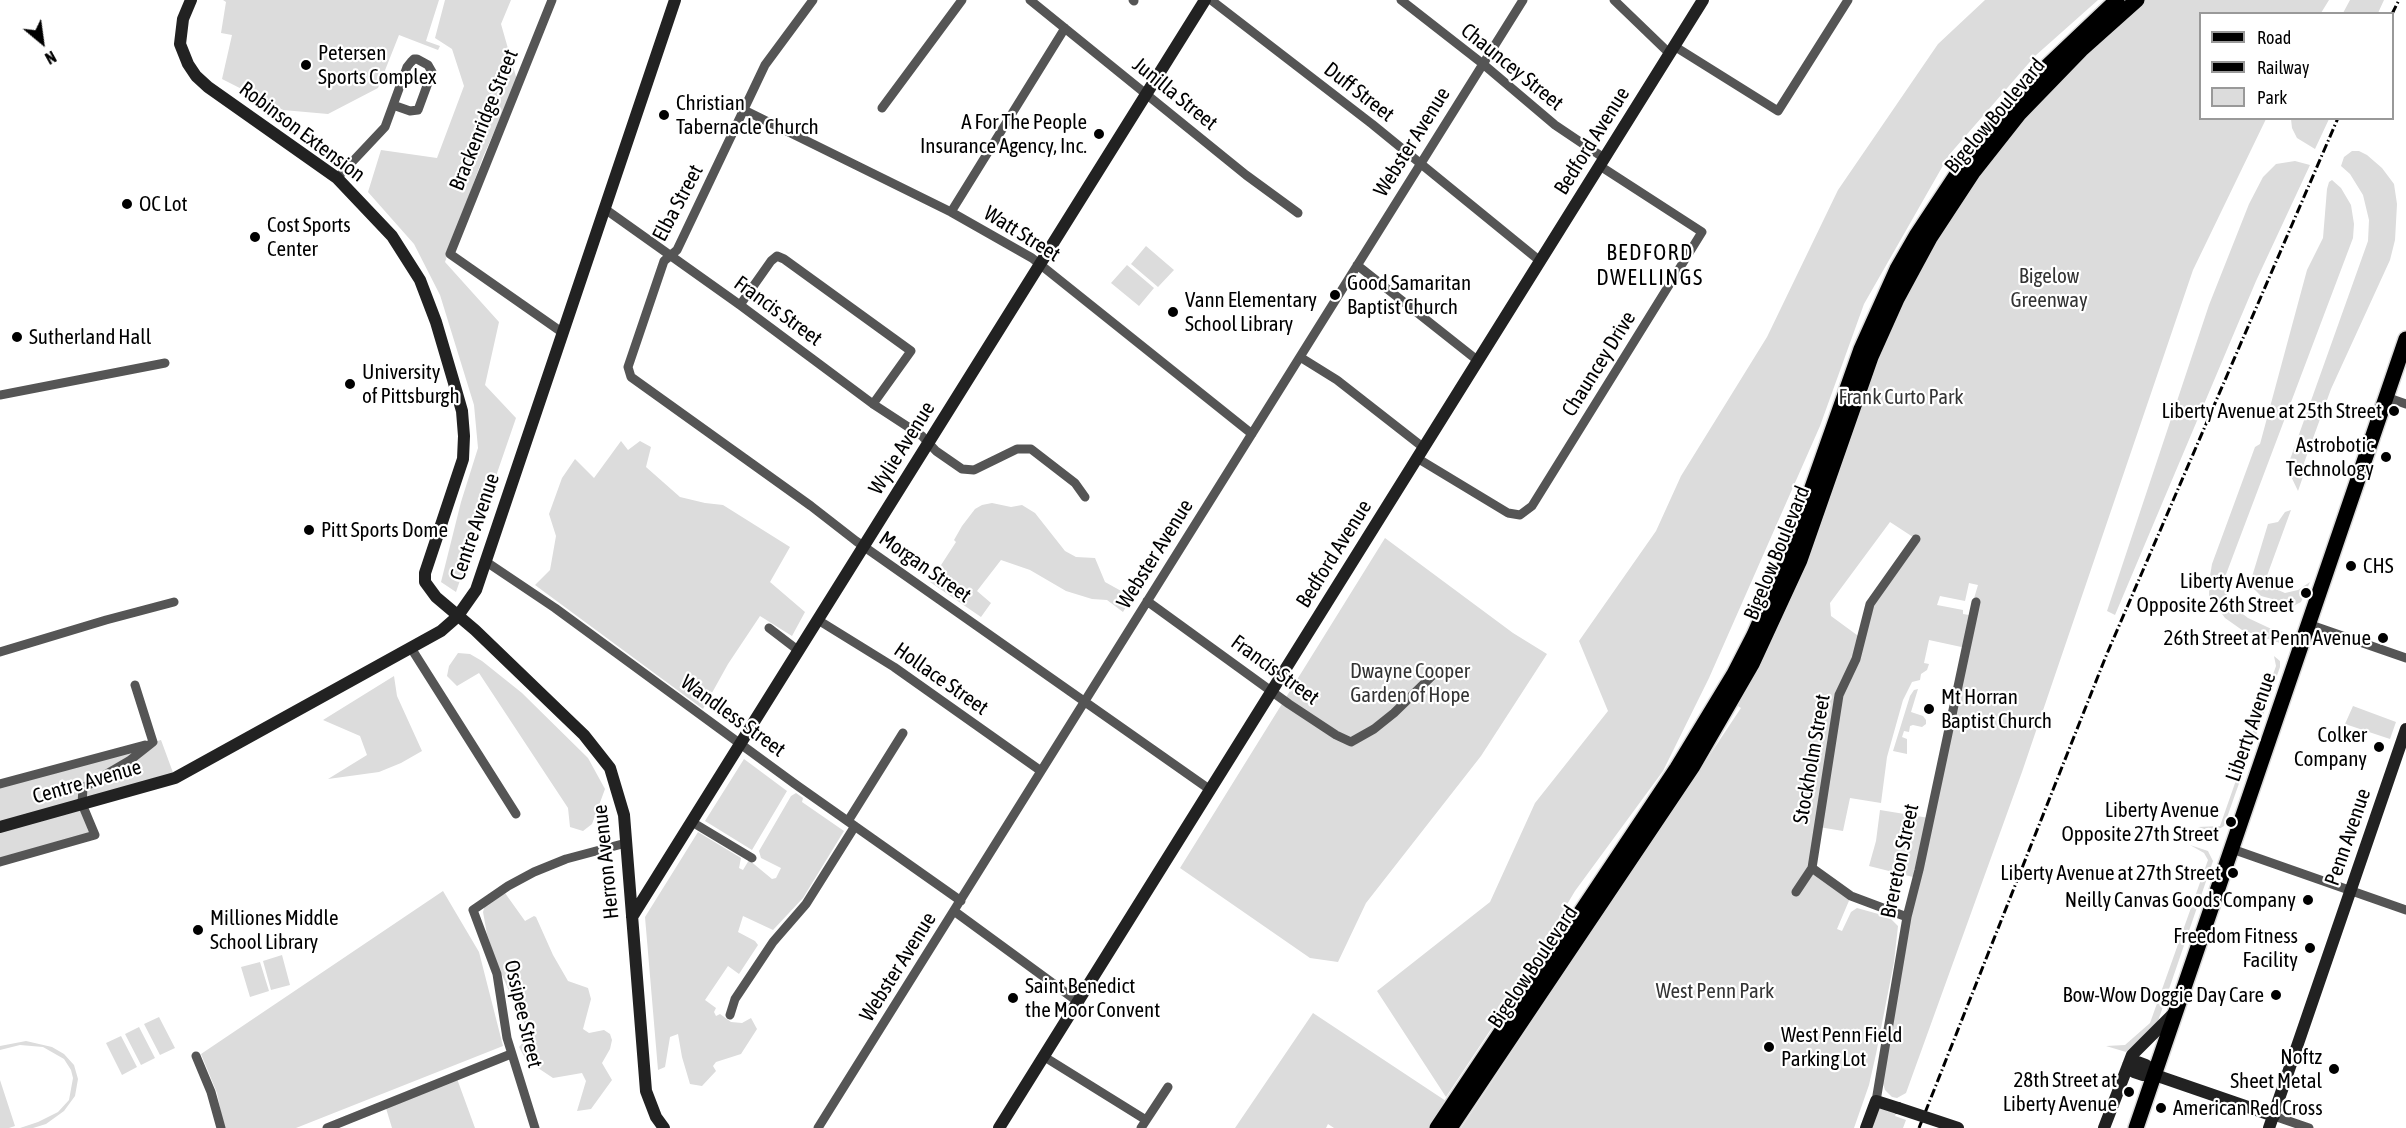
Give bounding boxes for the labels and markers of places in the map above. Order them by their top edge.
place label: Petersen Sports Complex [318,40,437,90]
marker: Petersen Sports Complex [299,58,313,72]
place label: Christian Tabernacle Church [676,90,819,140]
marker: Christian Tabernacle Church [657,108,671,122]
place label: A For The People Insurance Agency, Inc. [920,109,1087,159]
marker: A For The People Insurance Agency, Inc. [1092,127,1106,141]
place label: OC Lot [139,191,188,217]
marker: OC Lot [120,197,134,211]
place label: Cost Sports Center [267,212,351,262]
marker: Cost Sports Center [248,230,262,244]
place label: Good Samaritan Baptist Church [1347,270,1471,320]
place label: Vann Elementary School Library [1185,287,1317,337]
marker: Good Samaritan Baptist Church [1328,288,1342,302]
marker: Vann Elementary School Library [1166,305,1180,319]
place label: Sutherland Hall [29,324,151,350]
marker: Sutherland Hall [10,330,24,344]
place label: University of Pittsburgh [362,359,460,409]
marker: University of Pittsburgh [343,377,357,391]
place label: Liberty Avenue at 25th Street [2161,398,2382,424]
marker: Liberty Avenue at 25th Street [2387,404,2401,418]
place label: Astrobotic Technology [2286,432,2374,482]
marker: Astrobotic Technology [2379,450,2393,464]
place label: Pitt Sports Dome [321,517,448,543]
marker: Pitt Sports Dome [302,523,316,537]
place label: CHS [2363,553,2393,579]
marker: CHS [2344,559,2358,573]
place label: Liberty Avenue Opposite 26th Street [2137,568,2294,618]
marker: Liberty Avenue Opposite 26th Street [2299,586,2313,600]
place label: 26th Street at Penn Avenue [2164,625,2371,651]
marker: 26th Street at Penn Avenue [2376,631,2390,645]
place label: Mt Horran Baptist Church [1941,684,2052,734]
marker: Mt Horran Baptist Church [1922,702,1936,716]
place label: Colker Company [2294,722,2367,772]
marker: Colker Company [2372,740,2386,754]
place label: Liberty Avenue Opposite 27th Street [2062,797,2219,847]
marker: Liberty Avenue Opposite 27th Street [2224,815,2238,829]
place label: Liberty Avenue at 27th Street [2000,860,2221,886]
marker: Liberty Avenue at 27th Street [2226,866,2240,880]
place label: Neilly Canvas Goods Company [2065,887,2296,913]
marker: Neilly Canvas Goods Company [2301,893,2315,907]
place label: Milliones Middle School Library [210,905,338,955]
marker: Milliones Middle School Library [191,923,205,937]
place label: Freedom Fitness Facility [2173,923,2298,973]
marker: Freedom Fitness Facility [2303,941,2317,955]
place label: Saint Benedict the Moor Convent [1025,973,1160,1023]
place label: Bow-Wow Doggie Day Care [2062,982,2264,1008]
marker: Bow-Wow Doggie Day Care [2269,988,2283,1002]
marker: Saint Benedict the Moor Convent [1006,991,1020,1005]
place label: West Penn Field Parking Lot [1781,1022,1902,1072]
marker: West Penn Field Parking Lot [1762,1040,1776,1054]
place label: Noftz Sheet Metal [2230,1044,2322,1094]
marker: Noftz Sheet Metal [2327,1062,2341,1076]
place label: 28th Street at Liberty Avenue [2003,1067,2117,1117]
marker: 28th Street at Liberty Avenue [2122,1085,2136,1099]
place label: American Red Cross [2173,1095,2323,1121]
marker: American Red Cross [2154,1101,2168,1115]

